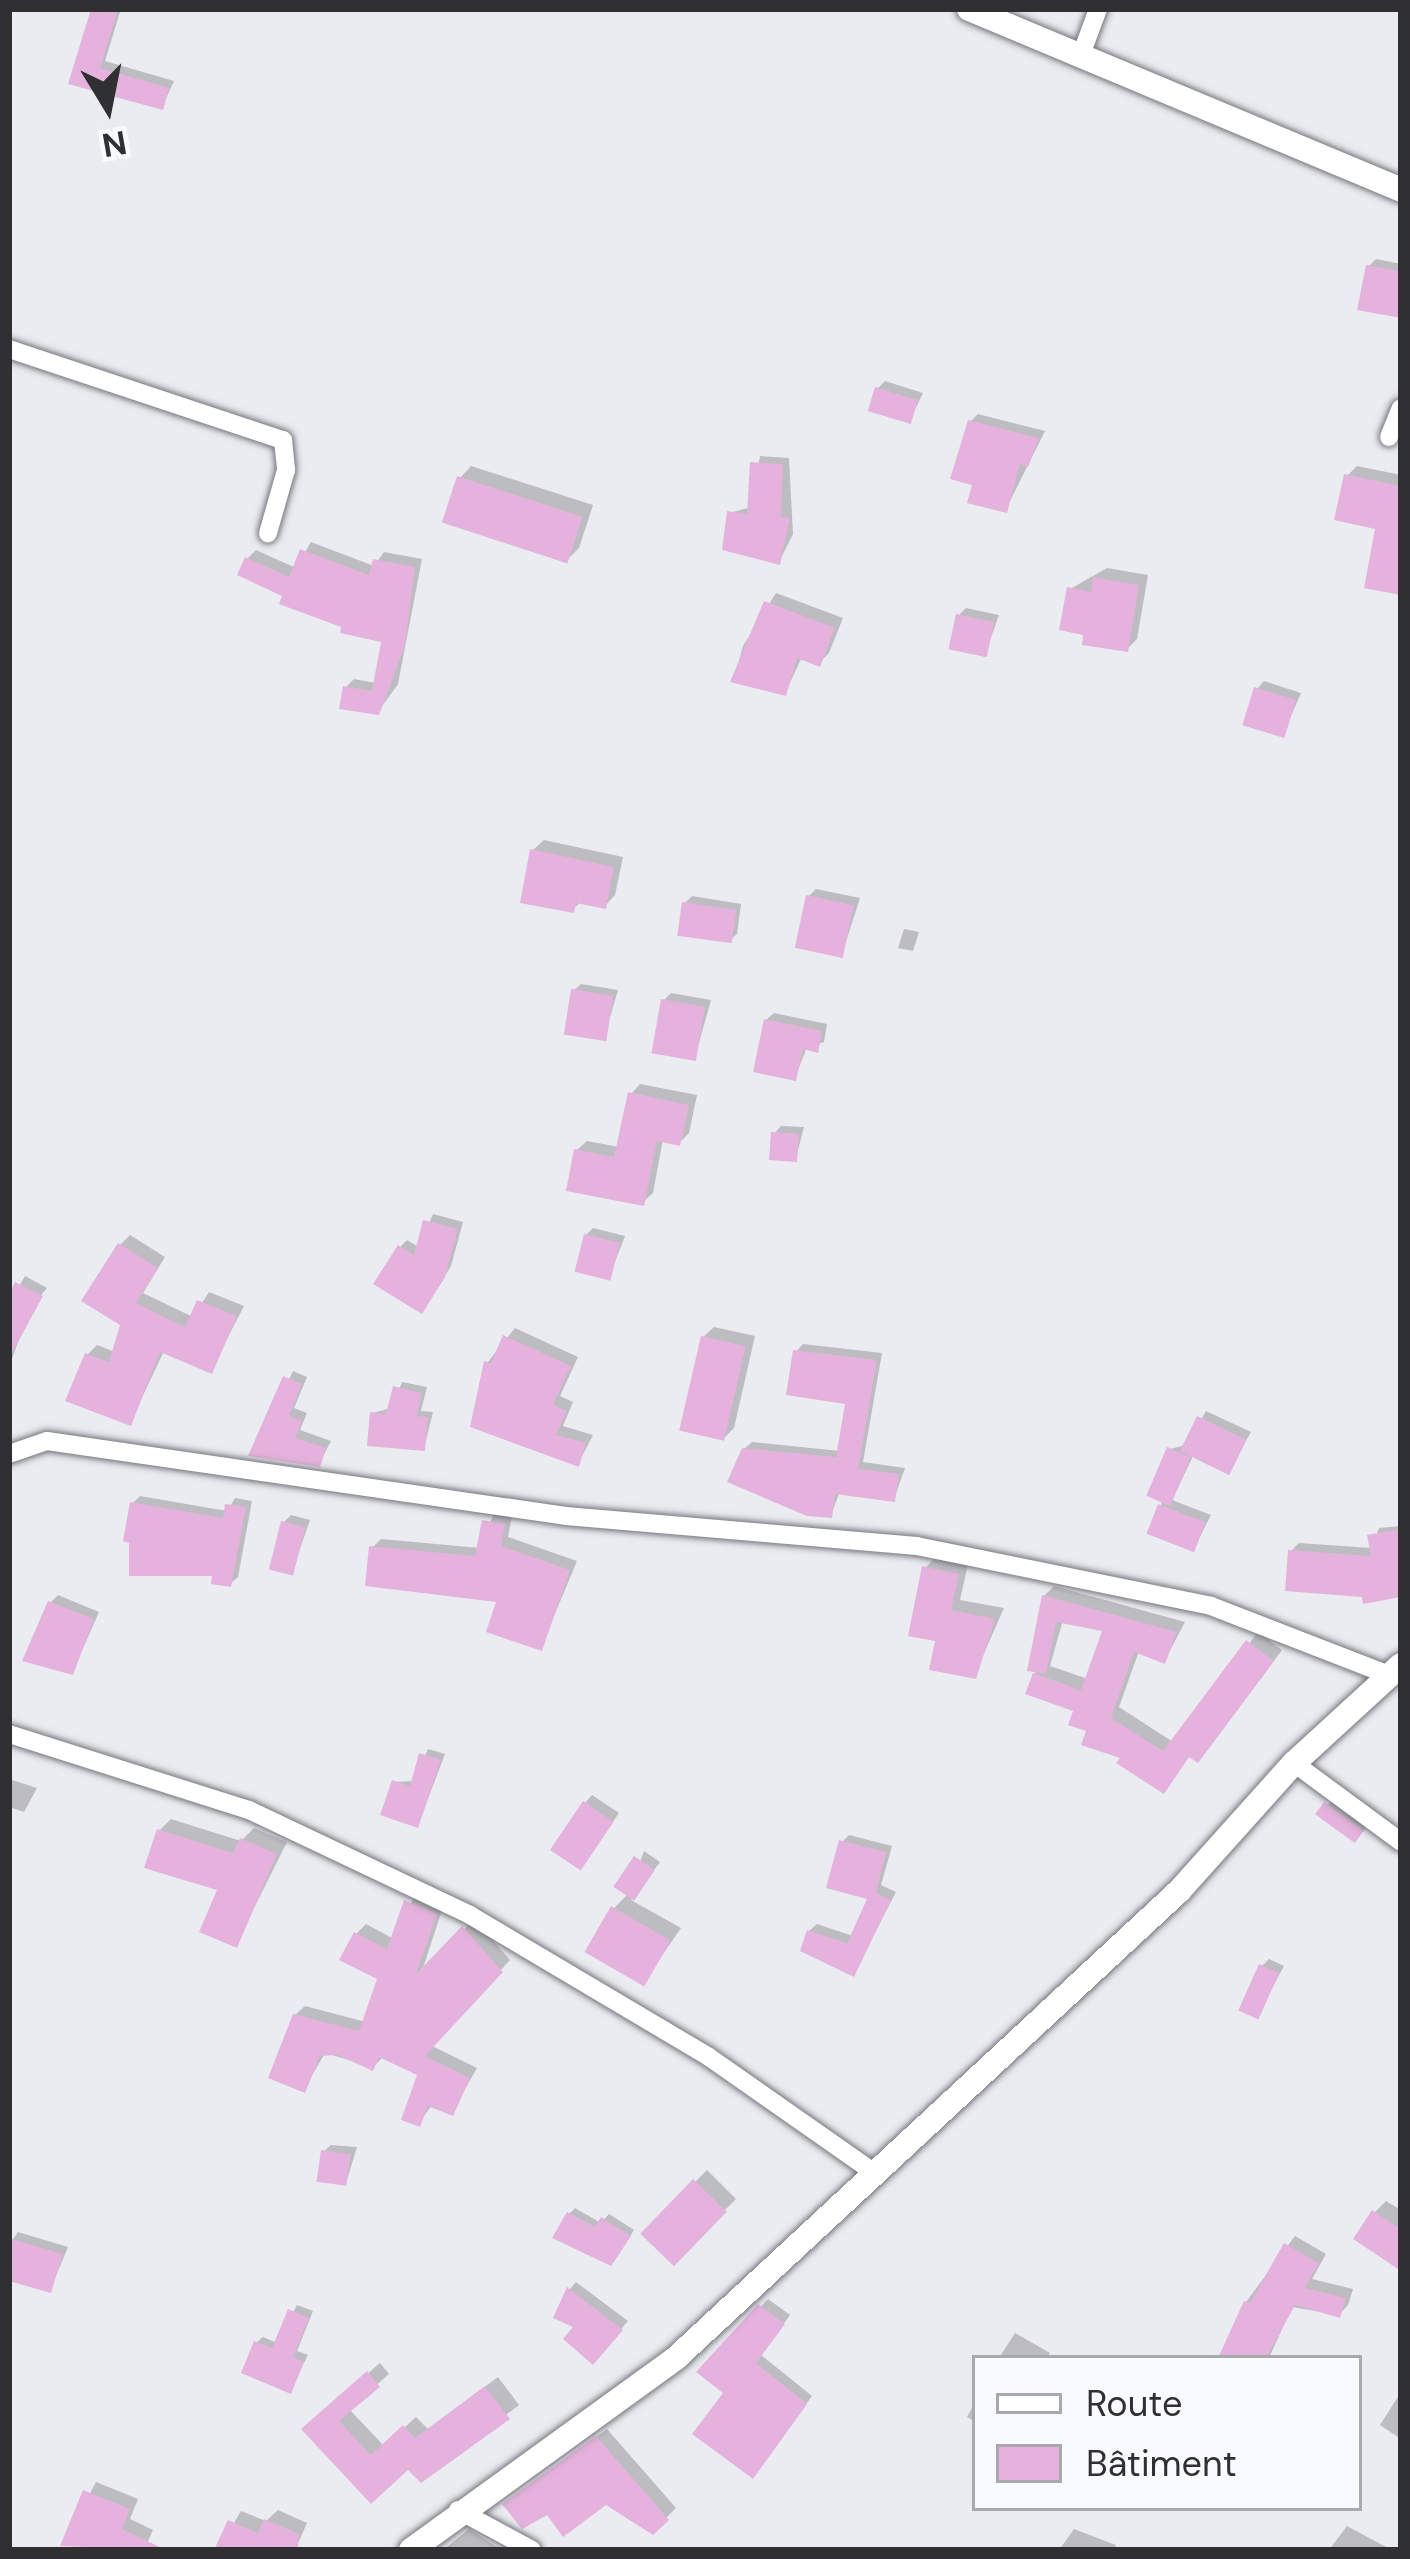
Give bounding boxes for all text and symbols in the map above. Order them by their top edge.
north arrow [48,48,168,168]
text: N [99,121,130,167]
legend [972,2355,1362,2511]
text: Route [1086,2380,1182,2427]
text: Bâtiment [1086,2440,1237,2487]

